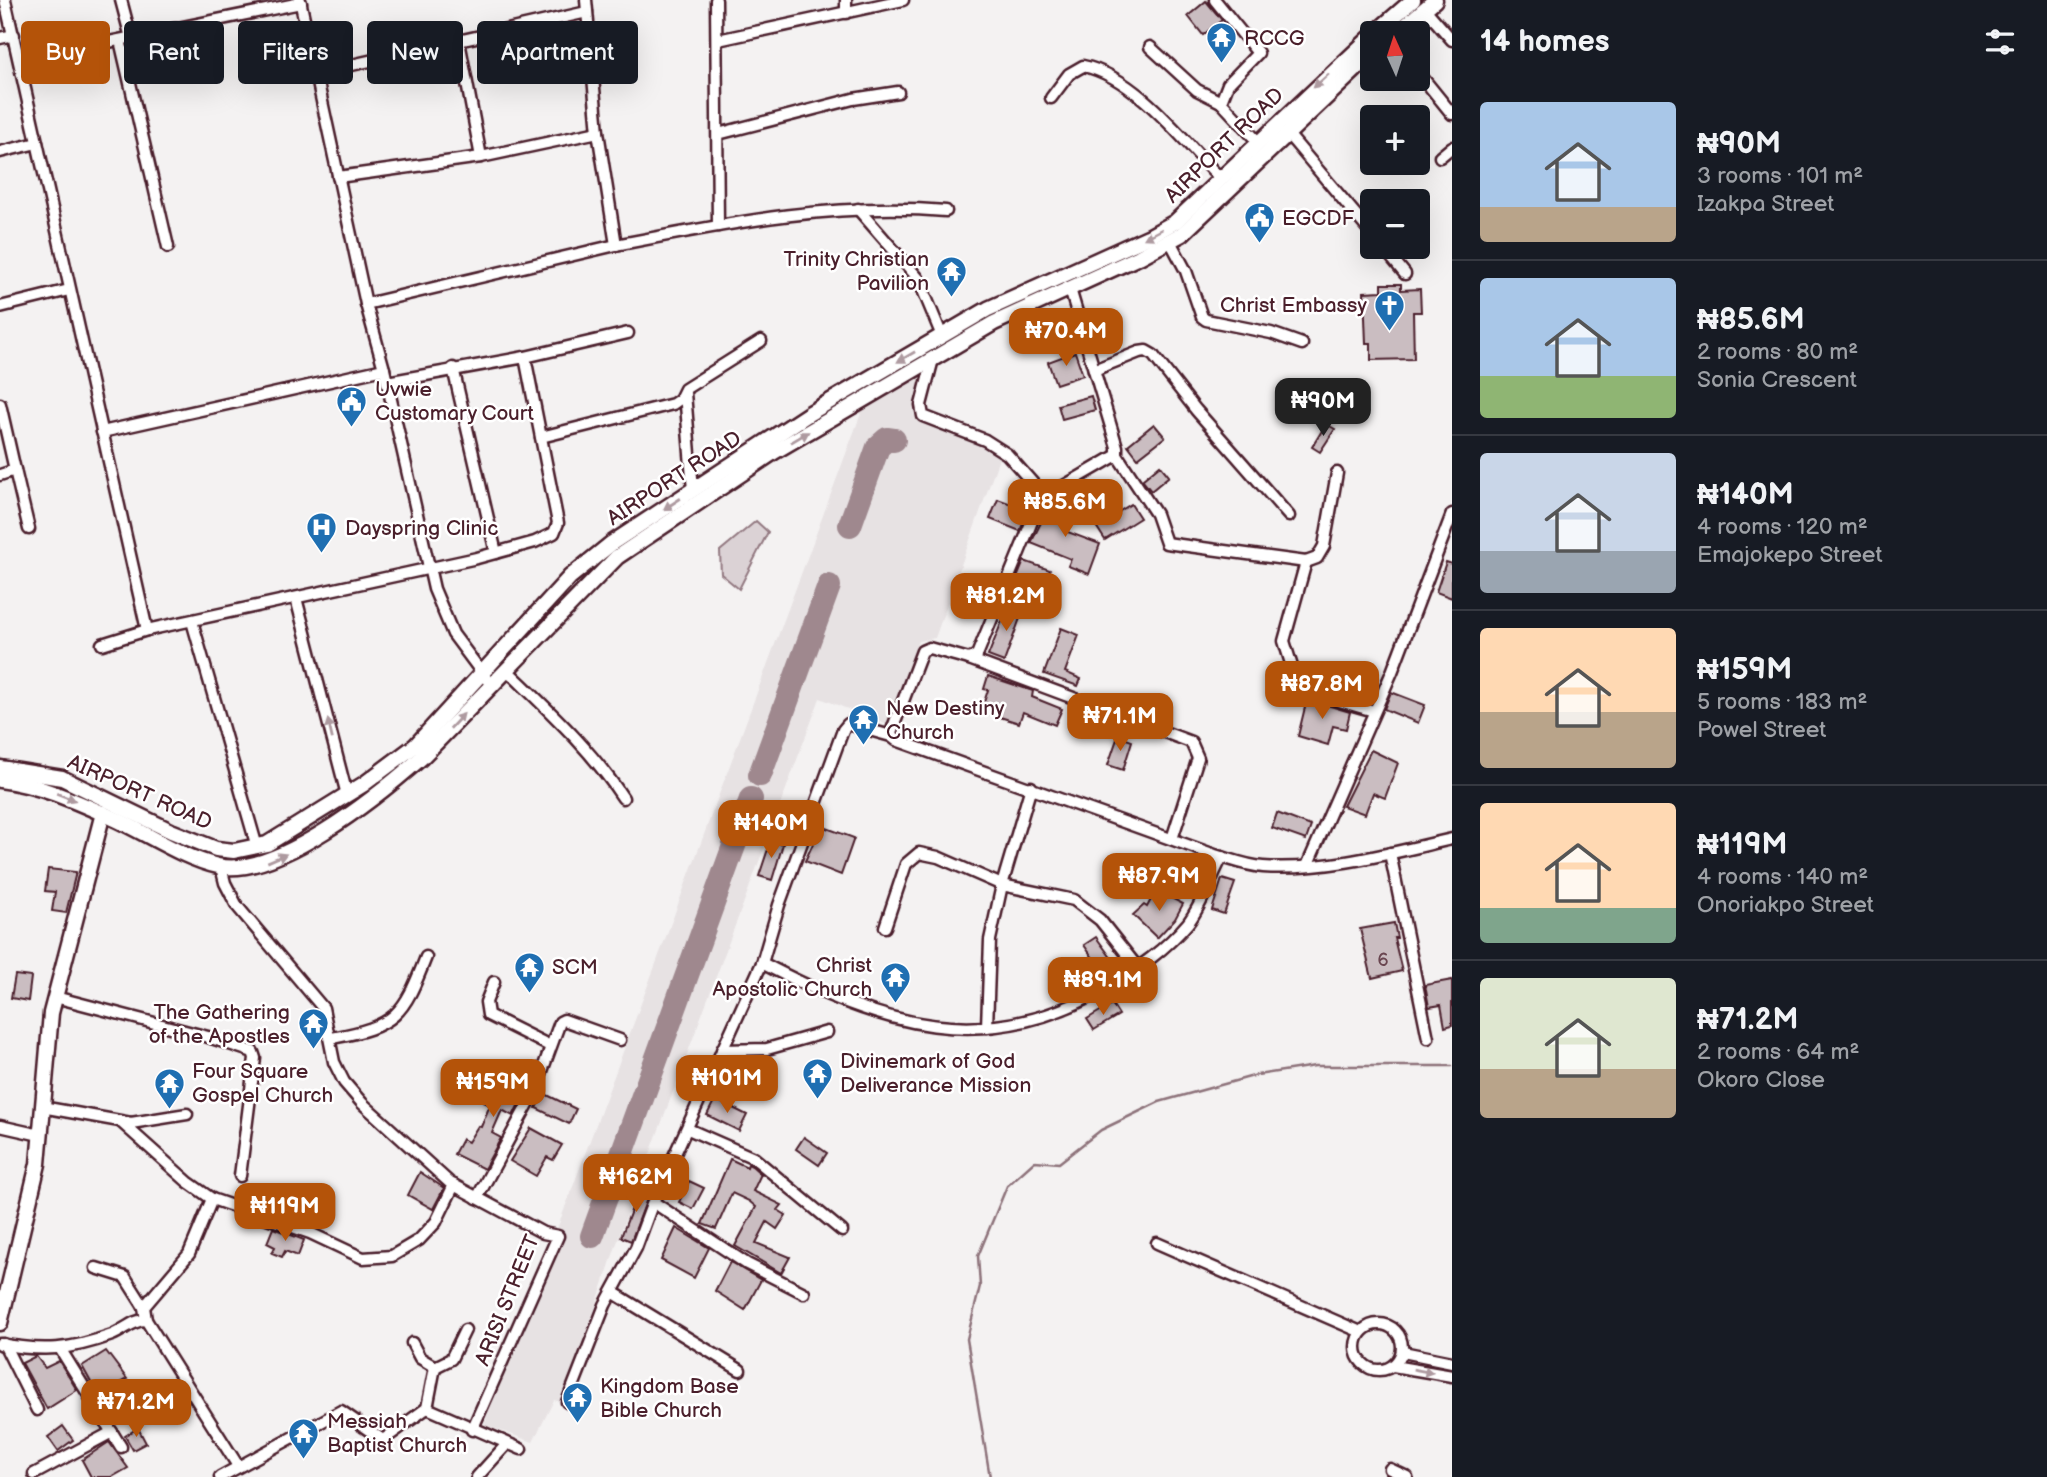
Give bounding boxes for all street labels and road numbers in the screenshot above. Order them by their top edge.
street label: AIRPORT ROAD [1160,82,1289,208]
street label: AIRPORT ROAD [602,426,746,531]
street label: AIRPORT ROAD [64,749,216,835]
street label: ARISI STREET [470,1231,545,1369]

